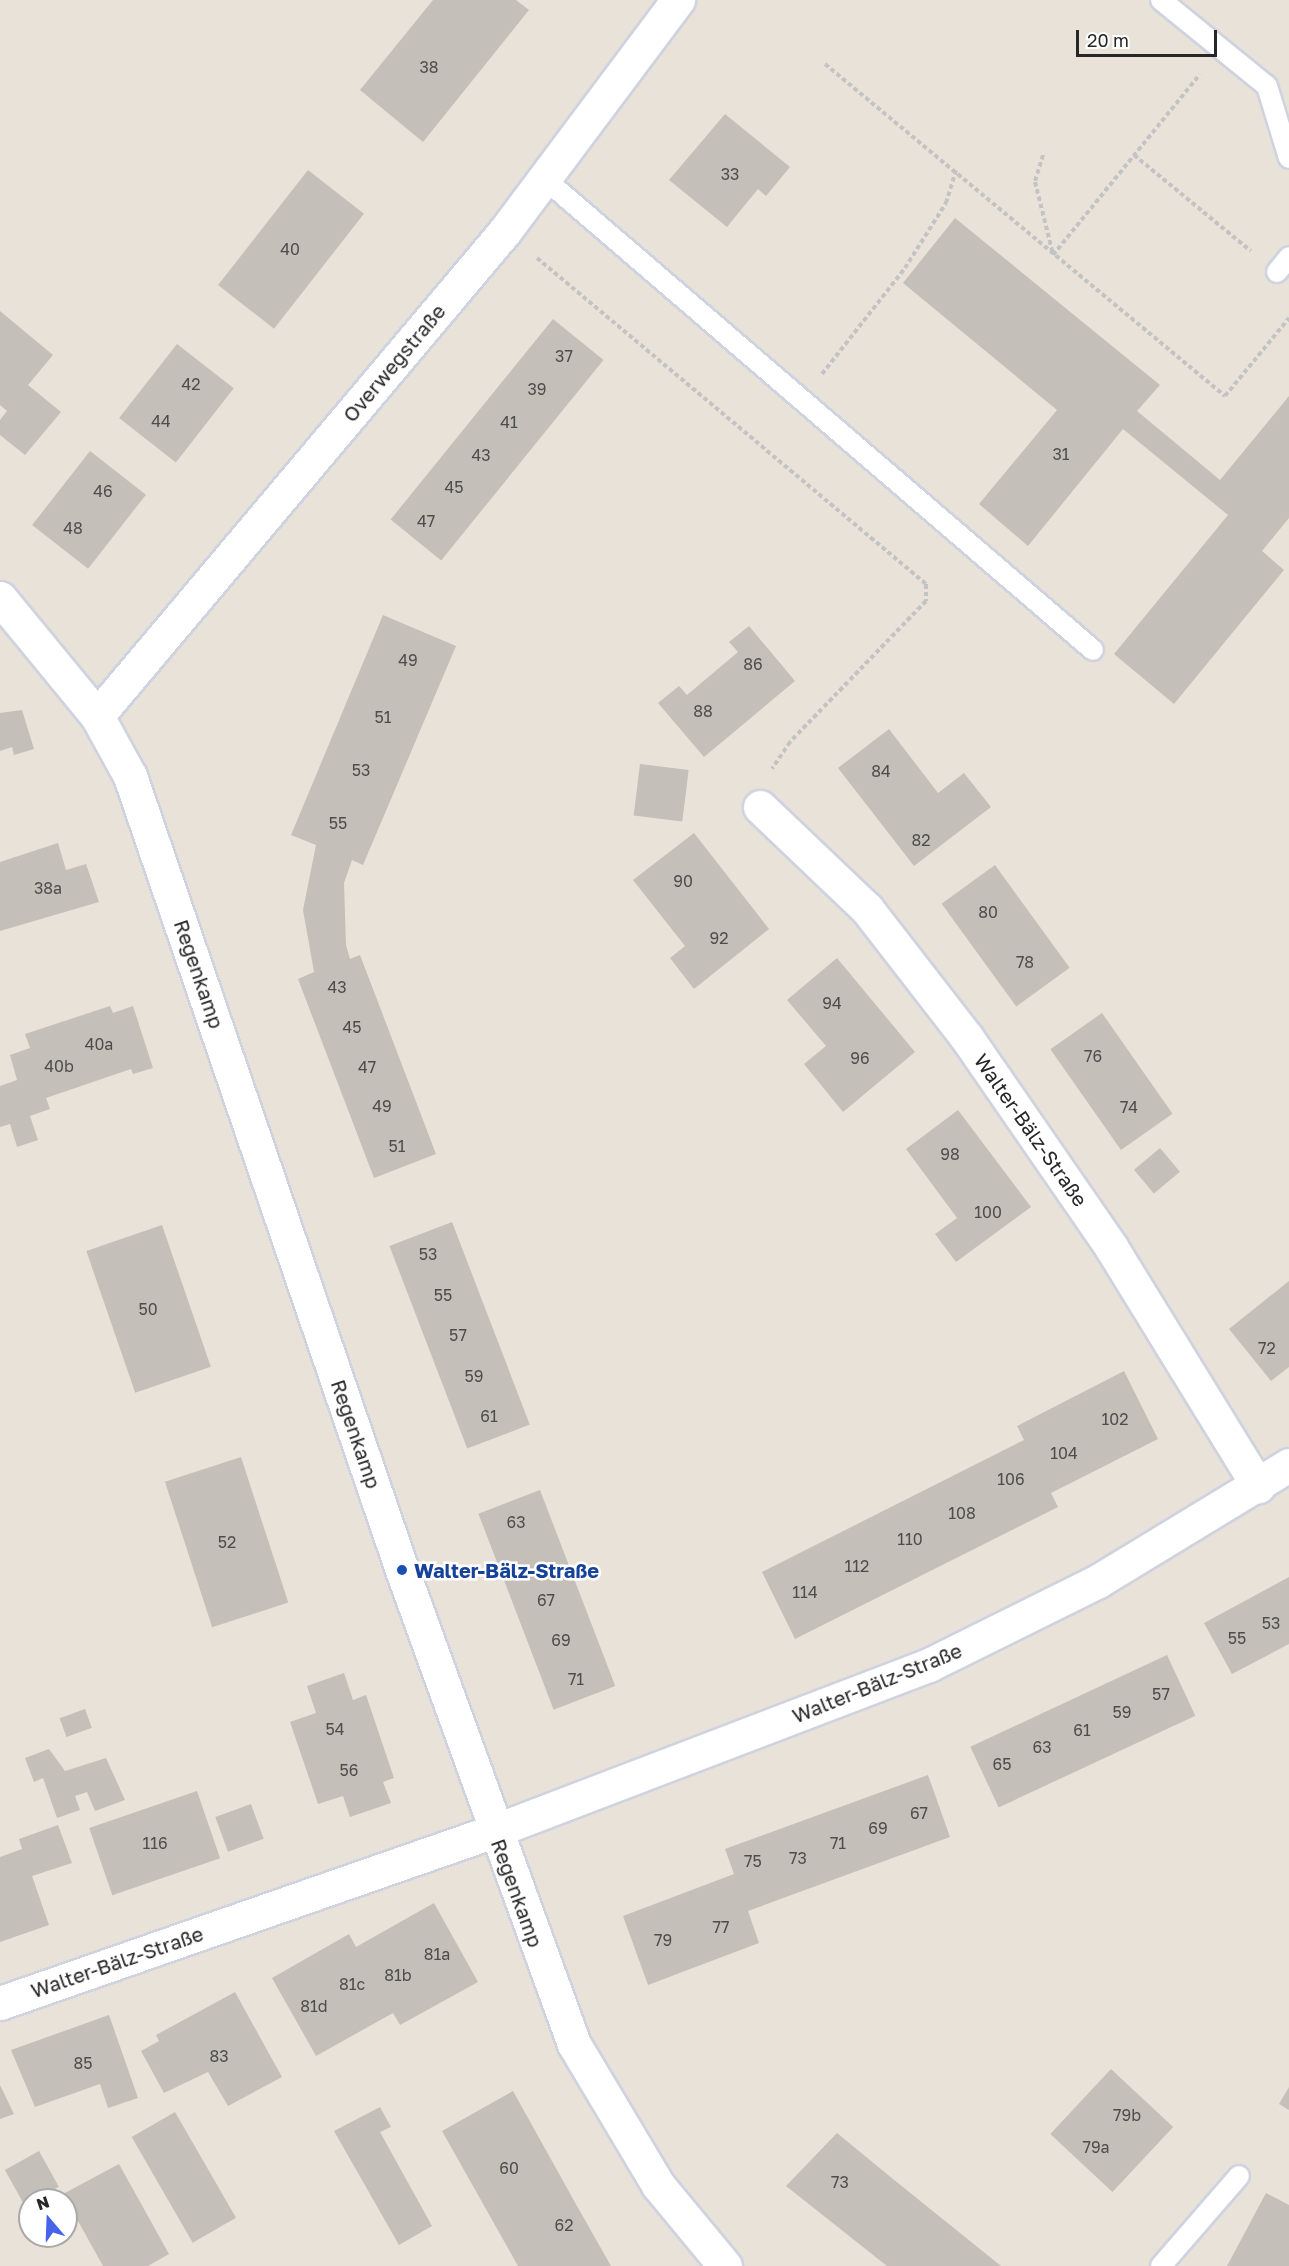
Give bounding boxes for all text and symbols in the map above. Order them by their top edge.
scale bar [1079,18,1220,56]
text: 20 m [1087,29,1129,51]
house number: 38 [419,57,439,77]
house number: 33 [721,164,739,184]
house number: 40 [280,239,300,259]
street label: Overwegstraße [338,299,450,427]
house number: 37 [555,346,573,366]
house number: 42 [181,374,201,394]
house number: 39 [527,379,547,399]
house number: 44 [151,411,171,431]
house number: 41 [500,412,518,432]
house number: 31 [1052,444,1070,464]
house number: 43 [471,445,491,465]
house number: 45 [444,477,464,497]
house number: 46 [93,481,113,501]
house number: 47 [417,511,435,531]
house number: 48 [63,518,83,538]
house number: 49 [398,650,418,670]
house number: 86 [743,654,763,674]
house number: 88 [693,701,713,721]
house number: 51 [374,707,392,727]
house number: 53 [352,760,370,780]
house number: 84 [871,761,891,781]
house number: 55 [329,813,347,833]
house number: 82 [911,830,931,850]
house number: 90 [673,871,693,891]
house number: 38a [34,878,62,898]
house number: 80 [978,902,998,922]
street label: Regenkamp [169,916,229,1032]
house number: 92 [710,928,728,948]
house number: 78 [1016,952,1034,972]
house number: 43 [327,977,347,997]
house number: 94 [822,993,842,1013]
house number: 45 [342,1017,362,1037]
house number: 40a [85,1034,113,1054]
house number: 76 [1084,1046,1102,1066]
house number: 96 [850,1048,870,1068]
street label: Walter-Bälz-Straße [969,1049,1093,1211]
house number: 40b [44,1056,74,1076]
house number: 47 [358,1057,376,1077]
house number: 49 [372,1096,392,1116]
house number: 74 [1120,1097,1138,1117]
house number: 51 [388,1136,406,1156]
house number: 98 [940,1144,960,1164]
house number: 100 [974,1202,1002,1222]
house number: 53 [419,1244,437,1264]
house number: 55 [434,1285,452,1305]
house number: 50 [138,1299,158,1319]
house number: 57 [449,1325,467,1345]
house number: 72 [1258,1338,1276,1358]
house number: 59 [465,1366,483,1386]
street label: Regenkamp [326,1376,386,1492]
house number: 61 [480,1406,498,1426]
house number: 102 [1102,1409,1128,1429]
house number: 104 [1050,1443,1078,1463]
house number: 106 [997,1469,1025,1489]
house number: 108 [948,1503,976,1523]
house number: 63 [506,1512,526,1532]
house number: 110 [897,1529,923,1549]
house number: 52 [218,1532,236,1552]
house number: 112 [845,1556,869,1576]
place label: Walter-Bälz-Straße [414,1558,599,1582]
marker: Walter-Bälz-Straße [395,1563,409,1577]
house number: 114 [792,1582,818,1602]
house number: 67 [537,1590,555,1610]
house number: 53 [1262,1613,1280,1633]
house number: 55 [1228,1628,1246,1648]
house number: 69 [551,1630,571,1650]
street label: Walter-Bälz-Straße [789,1638,965,1728]
house number: 71 [568,1669,584,1689]
house number: 57 [1152,1684,1170,1704]
house number: 59 [1113,1702,1131,1722]
house number: 54 [325,1719,345,1739]
house number: 61 [1073,1720,1091,1740]
house number: 63 [1032,1737,1052,1757]
house number: 65 [993,1754,1011,1774]
house number: 56 [340,1760,358,1780]
house number: 67 [910,1803,928,1823]
house number: 69 [868,1818,888,1838]
house number: 116 [142,1833,168,1853]
house number: 71 [830,1833,846,1853]
street label: Regenkamp [486,1836,548,1950]
house number: 73 [789,1848,807,1868]
house number: 75 [744,1851,762,1871]
house number: 77 [713,1917,729,1937]
street label: Walter-Bälz-Straße [28,1921,206,2003]
house number: 79 [654,1930,672,1950]
house number: 81a [424,1944,450,1964]
house number: 81b [384,1965,412,1985]
house number: 81c [339,1974,365,1994]
house number: 81d [300,1996,328,2016]
house number: 83 [209,2046,229,2066]
house number: 85 [73,2053,93,2073]
house number: 79b [1113,2105,1141,2125]
house number: 79a [1082,2137,1110,2157]
house number: 60 [499,2158,519,2178]
house number: 73 [831,2172,849,2192]
north arrow [18,2188,78,2248]
text: N [34,2191,52,2214]
house number: 62 [555,2215,573,2235]

